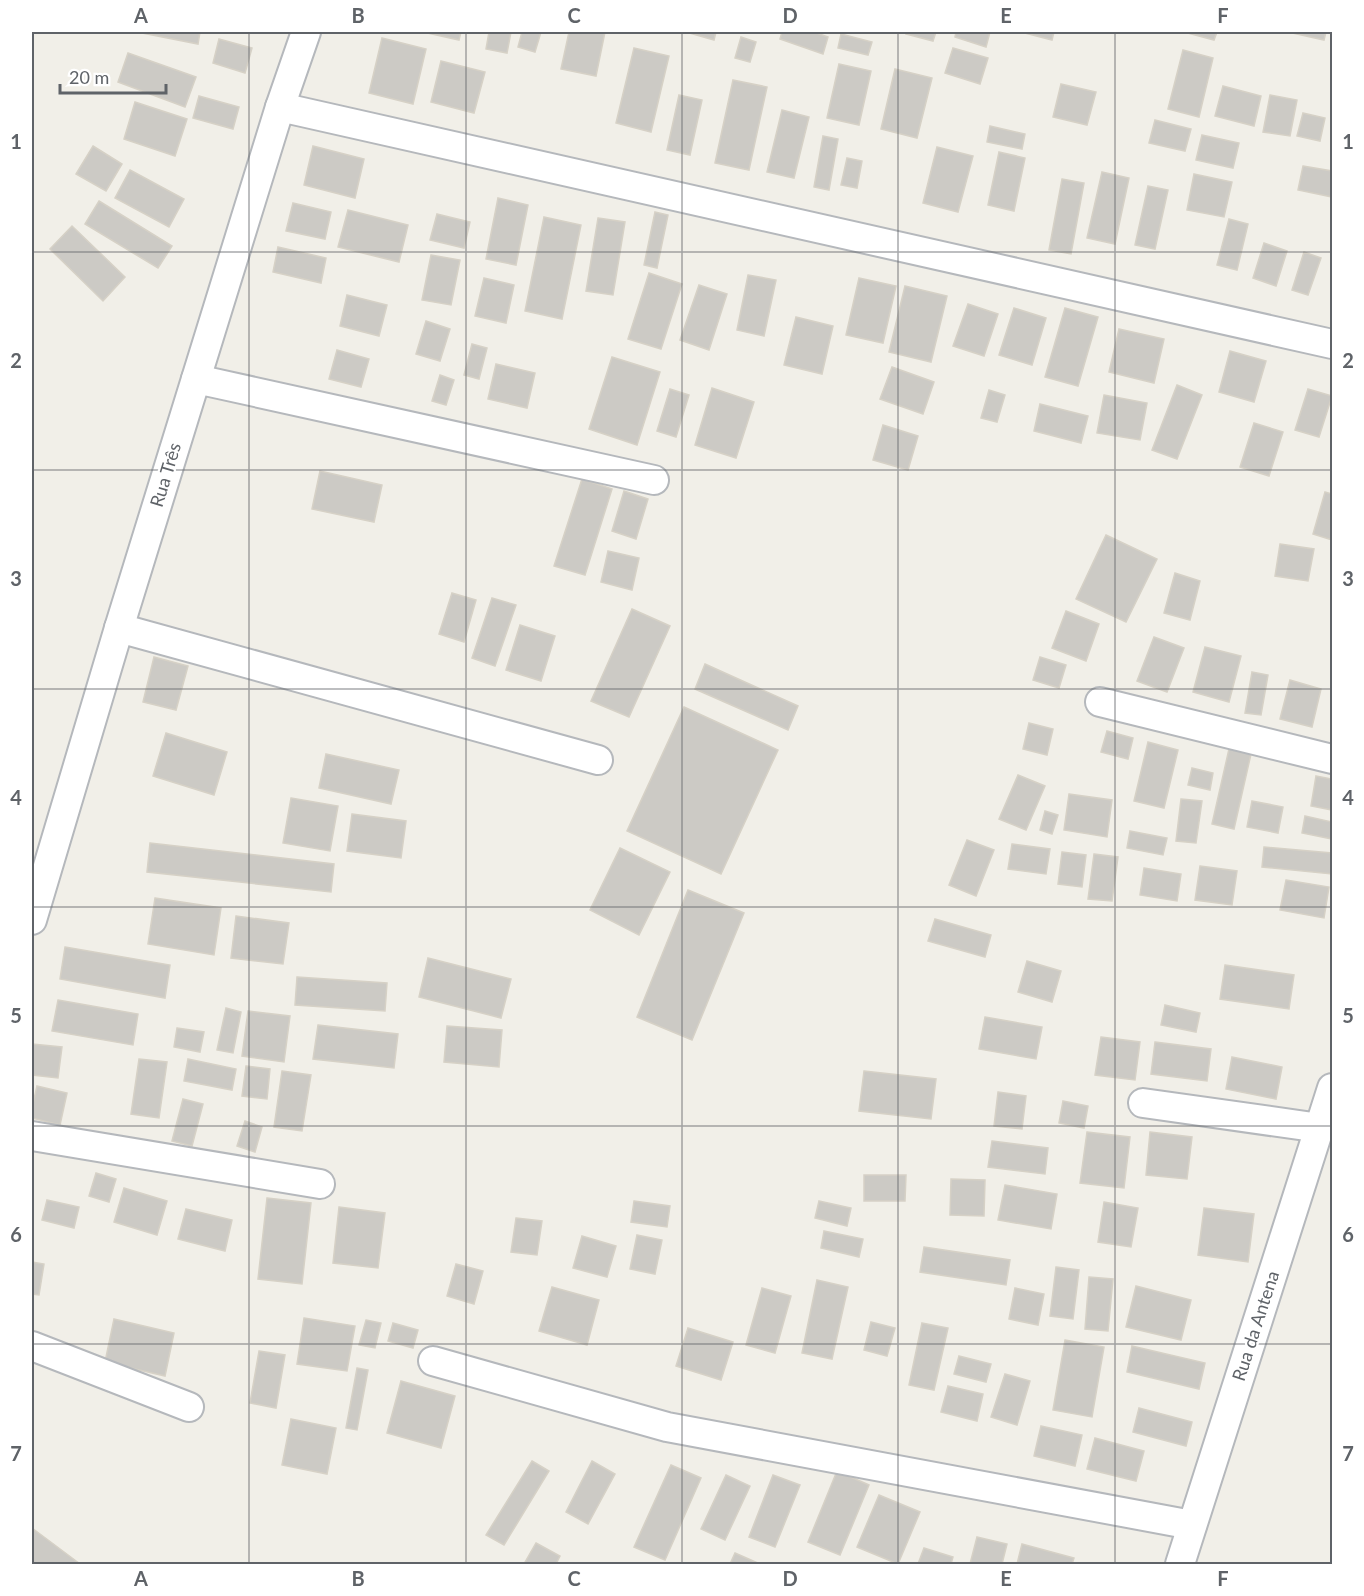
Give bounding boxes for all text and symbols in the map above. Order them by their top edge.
text: A [133,3,148,27]
text: B [351,3,365,27]
text: C [567,3,581,27]
text: D [782,3,798,27]
text: E [1000,3,1012,27]
text: F [1217,3,1229,27]
scale bar [60,57,166,95]
text: 20 m [69,66,109,88]
text: 1 [10,129,22,153]
text: 1 [1342,129,1354,153]
text: 2 [10,348,22,372]
text: 2 [1342,348,1354,372]
street label: Rua Três [145,440,185,510]
text: 3 [10,566,22,590]
text: 3 [1342,566,1354,590]
text: 4 [10,785,22,809]
text: 4 [1342,785,1354,809]
text: 5 [10,1003,22,1027]
text: 5 [1342,1003,1354,1027]
text: 6 [10,1222,22,1246]
text: 6 [1342,1222,1354,1246]
street label: Rua da Antena [1227,1268,1283,1384]
text: 7 [10,1441,22,1465]
text: 7 [1342,1441,1354,1465]
text: A [133,1566,148,1590]
text: B [351,1566,365,1590]
text: C [567,1566,581,1590]
text: D [782,1566,798,1590]
text: E [1000,1566,1012,1590]
text: F [1217,1566,1229,1590]

